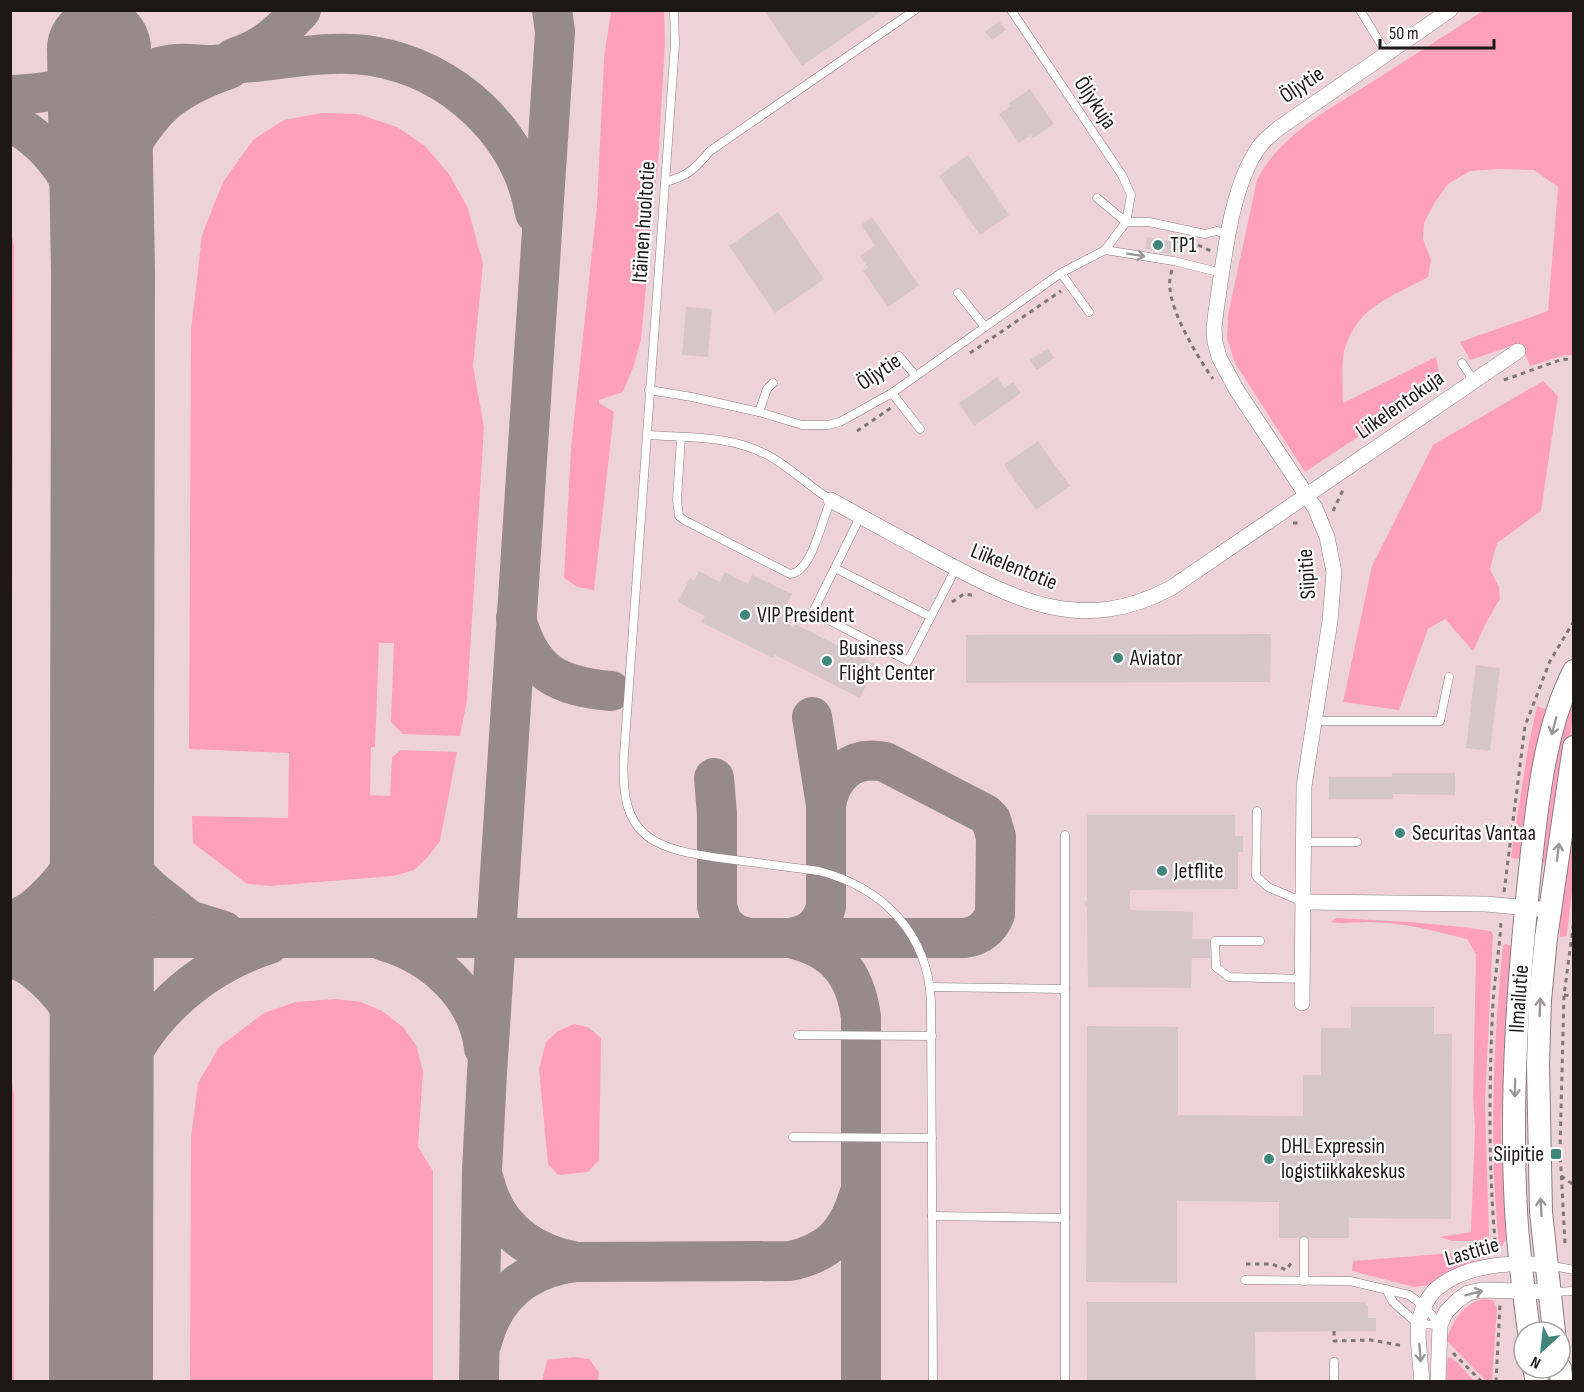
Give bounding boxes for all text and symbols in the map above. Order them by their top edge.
scale bar [1380,12,1494,50]
text: 50 m [1389,23,1419,44]
street label: Öljytie [1275,60,1329,110]
street label: Öljykuja [1068,71,1122,135]
street label: Itäinen huoltotie [626,160,662,284]
place label: TP1 [1170,232,1197,259]
marker: TP1 [1151,238,1165,252]
one-way arrow [1126,250,1146,261]
street label: Öljytie [852,347,906,397]
street label: Liikelentokuja [1351,365,1449,445]
street label: Liikelentotie [967,537,1061,597]
street label: Siipitie [1292,548,1322,600]
place label: VIP President [757,602,855,629]
marker: VIP President [738,608,752,622]
place label: Business Flight Center [839,635,935,687]
place label: Aviator [1129,645,1182,672]
marker: Aviator [1111,651,1125,665]
marker: Business Flight Center [820,654,834,668]
one-way arrow [1548,716,1559,735]
place label: Securitas Vantaa [1412,820,1536,847]
marker: Securitas Vantaa [1393,826,1407,840]
one-way arrow [1552,843,1563,863]
place label: Jetflite [1173,858,1224,885]
marker: Jetflite [1155,864,1169,878]
street label: Ilmailutie [1503,964,1535,1034]
one-way arrow [1535,997,1546,1017]
one-way arrow [1509,1078,1521,1098]
place label: DHL Expressin logistiikkakeskus [1281,1133,1405,1185]
place label: Siipitie [1494,1141,1544,1168]
marker: Siipitie [1549,1147,1563,1161]
marker: DHL Expressin logistiikkakeskus [1262,1152,1276,1166]
one-way arrow [1536,1197,1547,1217]
street label: Lastitie [1442,1231,1502,1273]
one-way arrow [1465,1286,1484,1297]
north arrow [1512,1320,1572,1380]
one-way arrow [1415,1342,1426,1362]
text: N [1528,1352,1544,1372]

